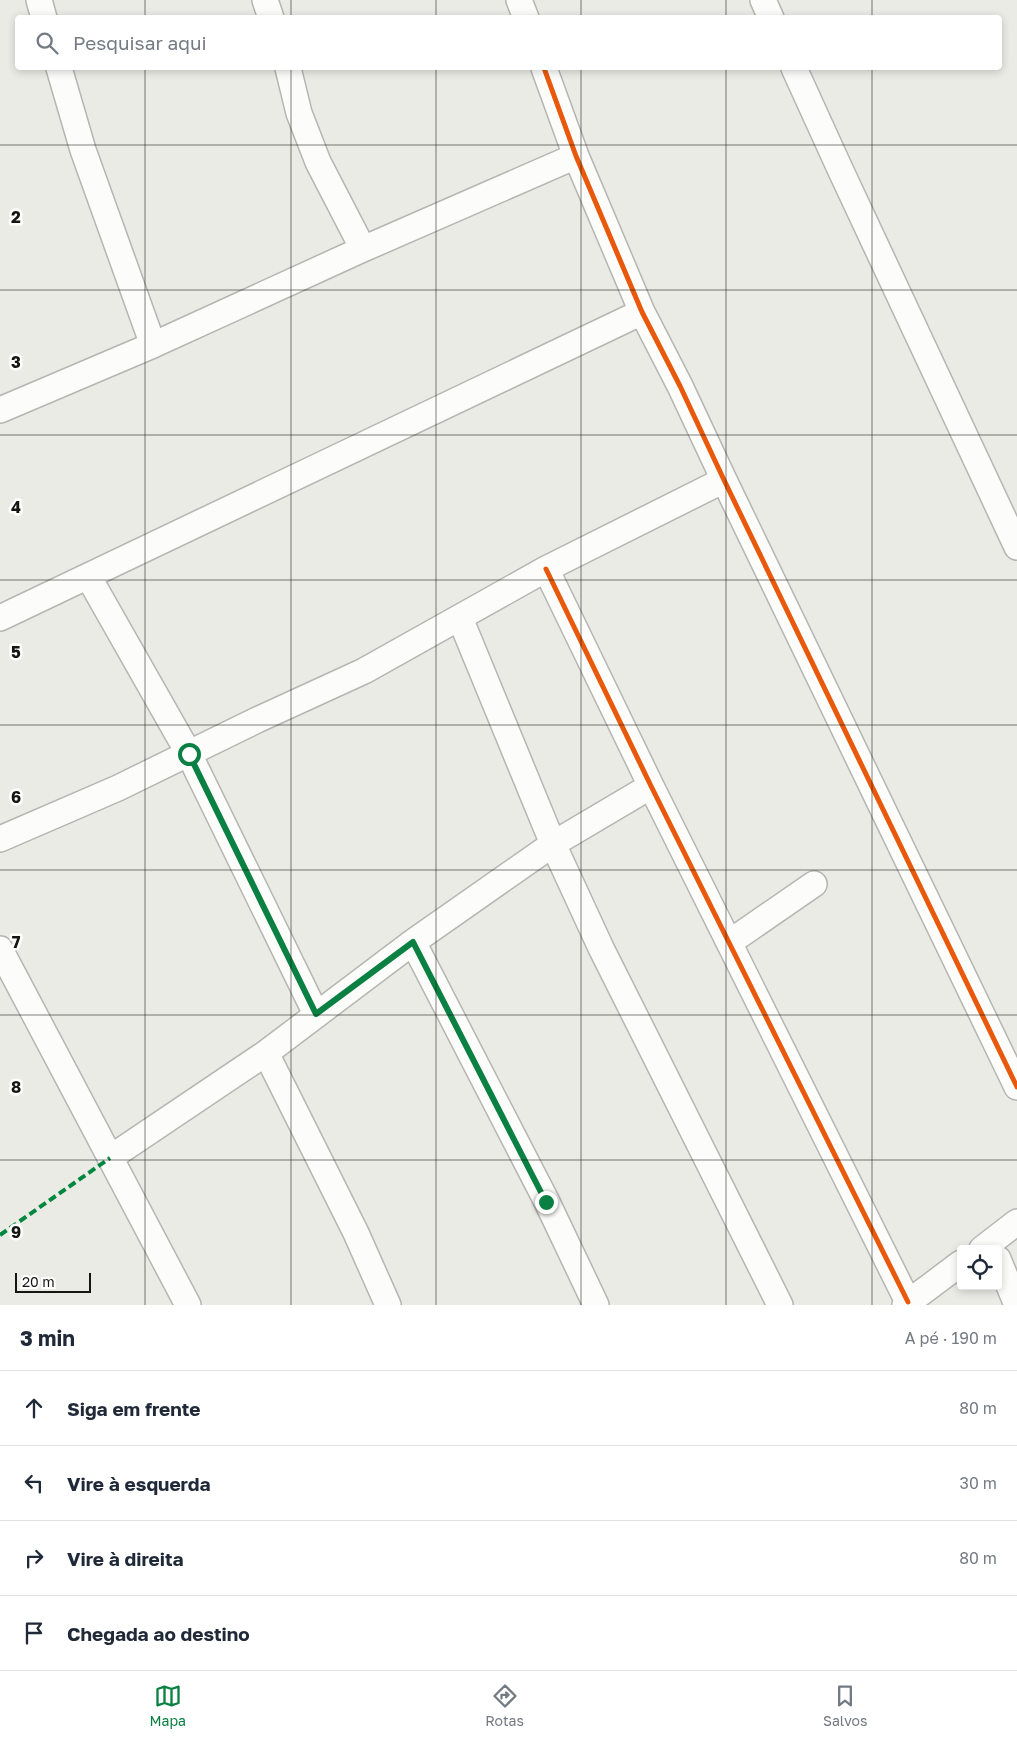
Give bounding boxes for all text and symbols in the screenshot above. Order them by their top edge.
search box [15,15,1002,70]
icon: search [33,29,61,57]
text: Pesquisar aqui [73,31,207,54]
text: 2 [11,207,21,227]
text: 3 [11,352,21,372]
text: 4 [11,497,21,517]
text: 5 [11,642,21,662]
route start [178,743,201,766]
text: 6 [11,787,21,807]
text: 7 [12,932,21,952]
text: 8 [11,1077,21,1097]
route end [535,1191,558,1214]
text: 9 [11,1222,21,1242]
map controls [957,1245,1002,1290]
button: locate [957,1245,1002,1290]
scale bar [15,1270,91,1293]
text: 20 m [22,1273,55,1290]
text: 3 min [20,1325,75,1351]
text: A pé · 190 m [905,1328,997,1348]
icon: ahead [20,1394,48,1422]
text: Siga em frente [67,1397,201,1420]
text: 80 m [959,1398,997,1418]
icon: left [20,1469,48,1497]
text: Vire à esquerda [67,1472,210,1495]
text: 30 m [960,1473,997,1493]
icon: right [20,1544,48,1572]
text: Vire à direita [67,1547,184,1570]
text: 80 m [959,1548,997,1568]
icon: arrive [20,1619,48,1647]
text: Chegada ao destino [67,1622,250,1645]
tab: Mapa [150,1682,186,1729]
tab: Rotas [485,1682,524,1729]
tab: Salvos [823,1682,867,1729]

